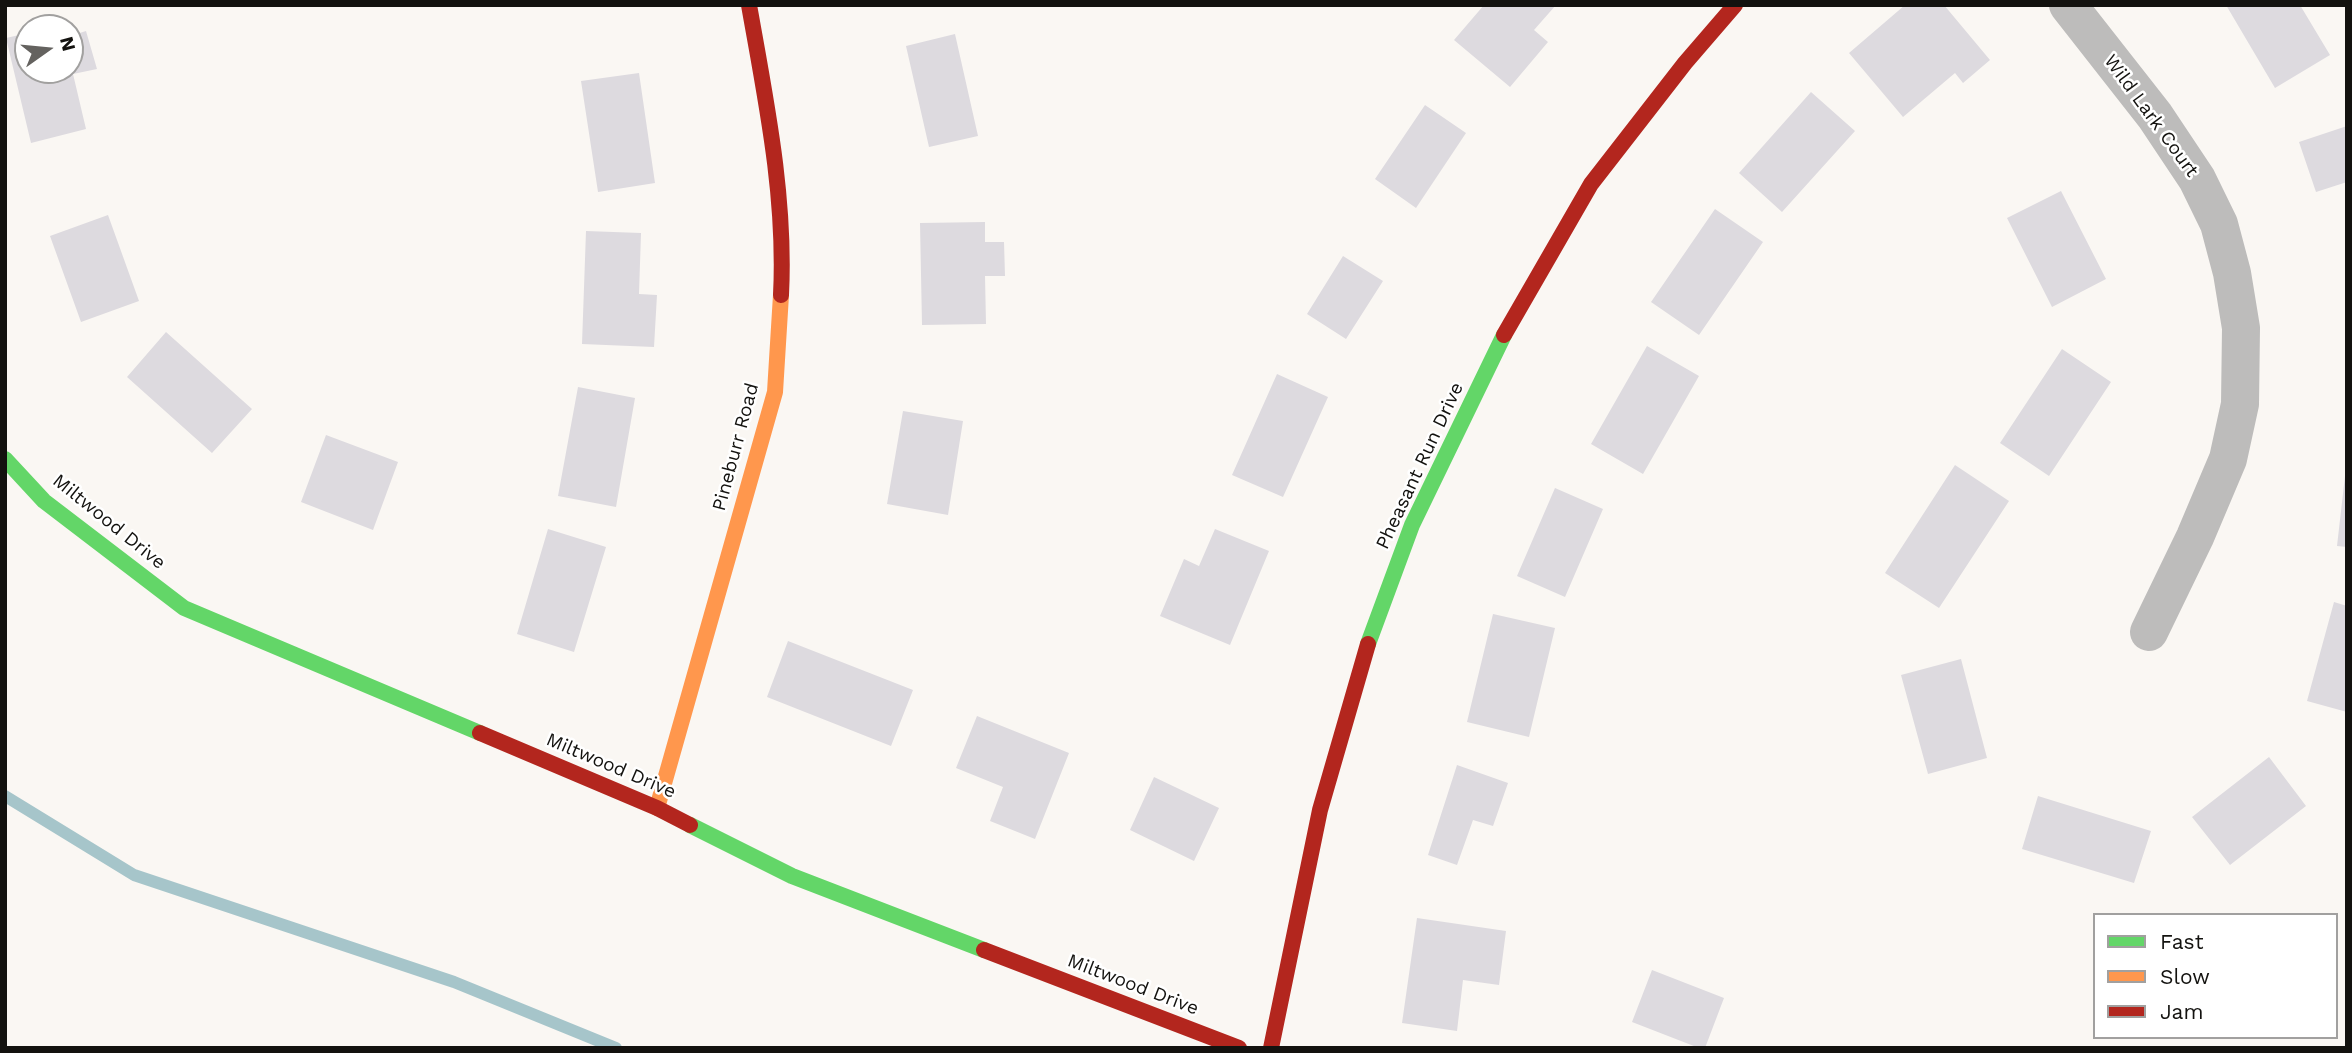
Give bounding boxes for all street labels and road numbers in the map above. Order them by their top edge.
street label: Wild Lark Court [2099,50,2203,182]
street label: Pheasant Run Drive [1371,379,1469,553]
street label: Pineburr Road [708,381,764,513]
street label: Miltwood Drive [48,469,170,575]
street label: Miltwood Drive [543,728,679,804]
street label: Miltwood Drive [1064,950,1202,1020]

